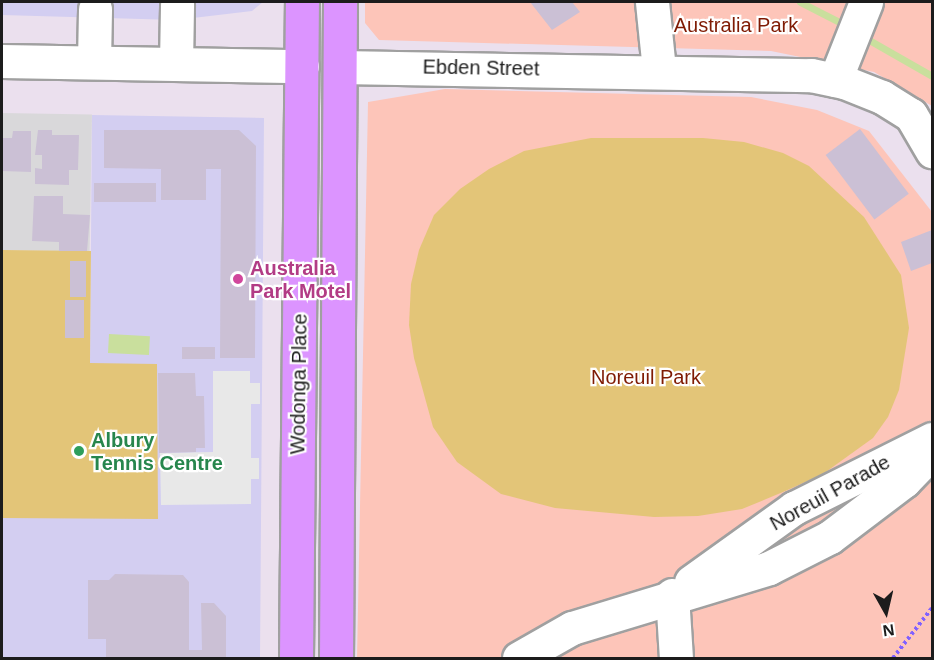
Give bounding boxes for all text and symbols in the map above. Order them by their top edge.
park label: Australia Park [674,13,798,37]
street label: Ebden Street [422,55,540,81]
place label: Australia Park Motel [250,256,351,303]
marker: Australia Park Motel [231,272,245,286]
street label: Wodonga Place [286,313,312,455]
park label: Noreuil Park [591,365,701,389]
place label: Albury Tennis Centre [91,428,223,475]
marker: Albury Tennis Centre [72,444,86,458]
street label: Noreuil Parade [766,450,894,536]
north arrow [856,582,916,642]
text: N [882,621,895,640]

